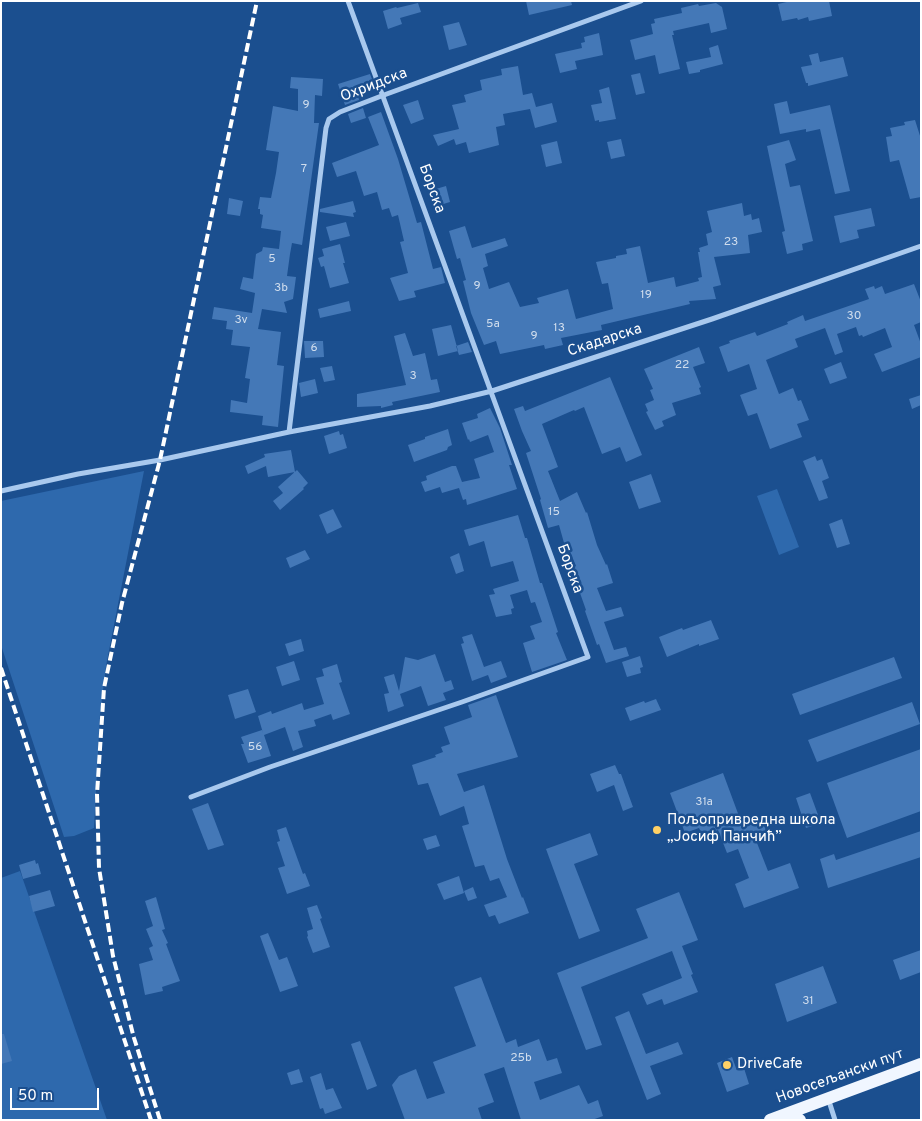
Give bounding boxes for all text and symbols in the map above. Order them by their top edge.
street label: Охридска [338,65,410,107]
house number: 9 [302,99,310,113]
street label: Борска [414,162,448,216]
house number: 7 [301,163,307,177]
house number: 23 [724,236,738,250]
house number: 5 [268,253,276,267]
house number: 9 [473,280,481,294]
house number: 3b [274,282,288,296]
house number: 19 [640,289,652,303]
house number: 30 [847,310,861,324]
house number: 3v [234,314,248,328]
house number: 5a [486,318,500,332]
street label: Скадарска [566,321,644,361]
house number: 13 [553,322,565,336]
house number: 9 [530,330,538,344]
house number: 6 [310,342,318,356]
house number: 22 [675,359,689,373]
house number: 3 [409,370,417,384]
house number: 15 [548,506,560,520]
street label: Борска [552,542,586,596]
house number: 56 [248,741,262,755]
house number: 31a [695,796,713,810]
place label: Пољопривредна школа „Јосиф Панчић” [667,812,835,847]
marker: Пољопривредна школа „Јосиф Панчић” [651,824,663,836]
house number: 31 [802,995,814,1009]
street label: Новосељански пут [774,1046,906,1108]
house number: 25b [510,1052,532,1066]
place label: DriveCafe [737,1056,803,1074]
marker: DriveCafe [721,1059,733,1071]
scale bar [12,1078,101,1110]
text: 50 m [18,1087,53,1106]

